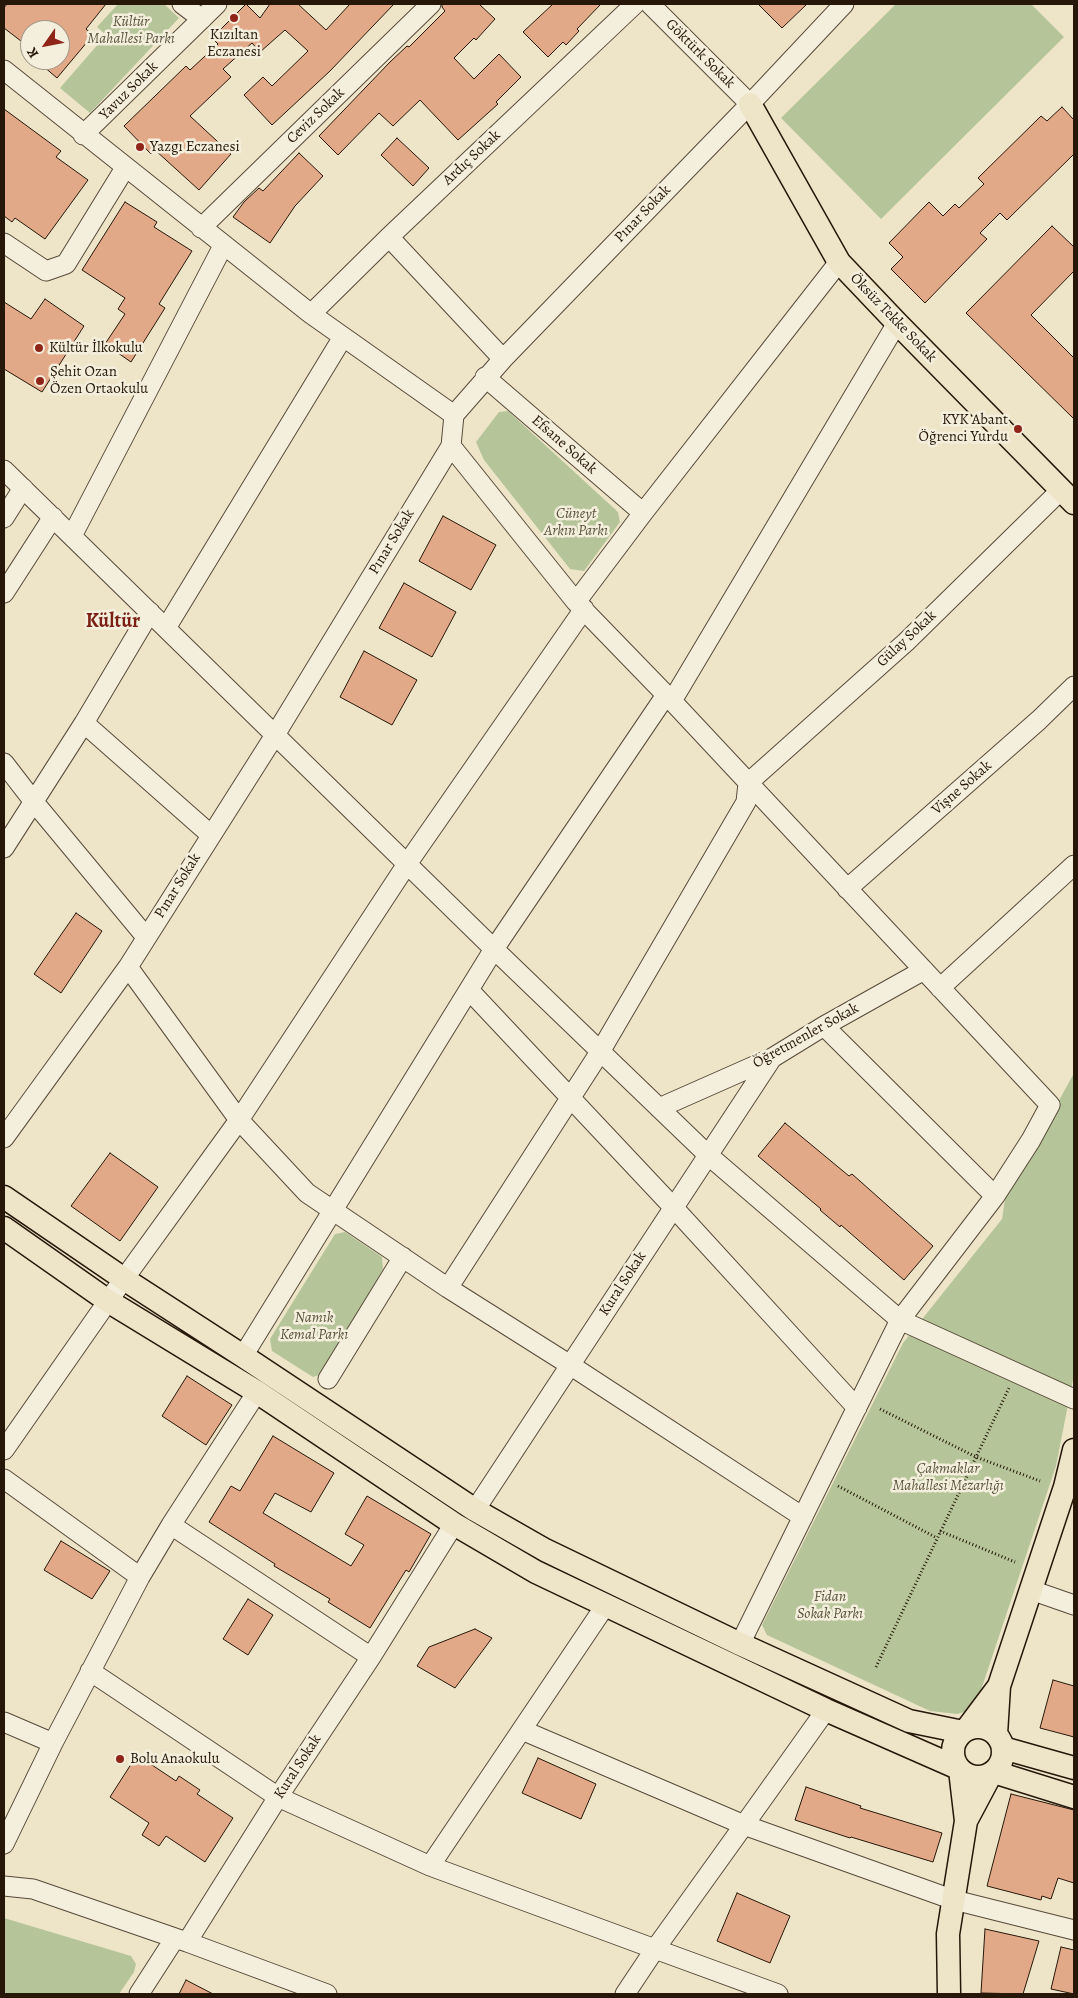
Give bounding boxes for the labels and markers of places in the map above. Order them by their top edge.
marker: Kızıltan Eczanesi [228,12,240,24]
place label: Kızıltan Eczanesi [207,26,261,61]
place label: Yazgı Eczanesi [150,138,240,156]
marker: Yazgı Eczanesi [134,141,146,153]
place label: Kültür İlkokulu [49,339,143,357]
marker: Kültür İlkokulu [33,342,45,354]
place label: Şehit Ozan Özen Ortaokulu [50,363,148,398]
marker: Şehit Ozan Özen Ortaokulu [34,375,46,387]
place label: KYK Abant Öğrenci Yurdu [919,411,1008,446]
marker: KYK Abant Öğrenci Yurdu [1012,423,1024,435]
place label: Bolu Anaokulu [130,1750,220,1768]
marker: Bolu Anaokulu [114,1753,126,1765]

